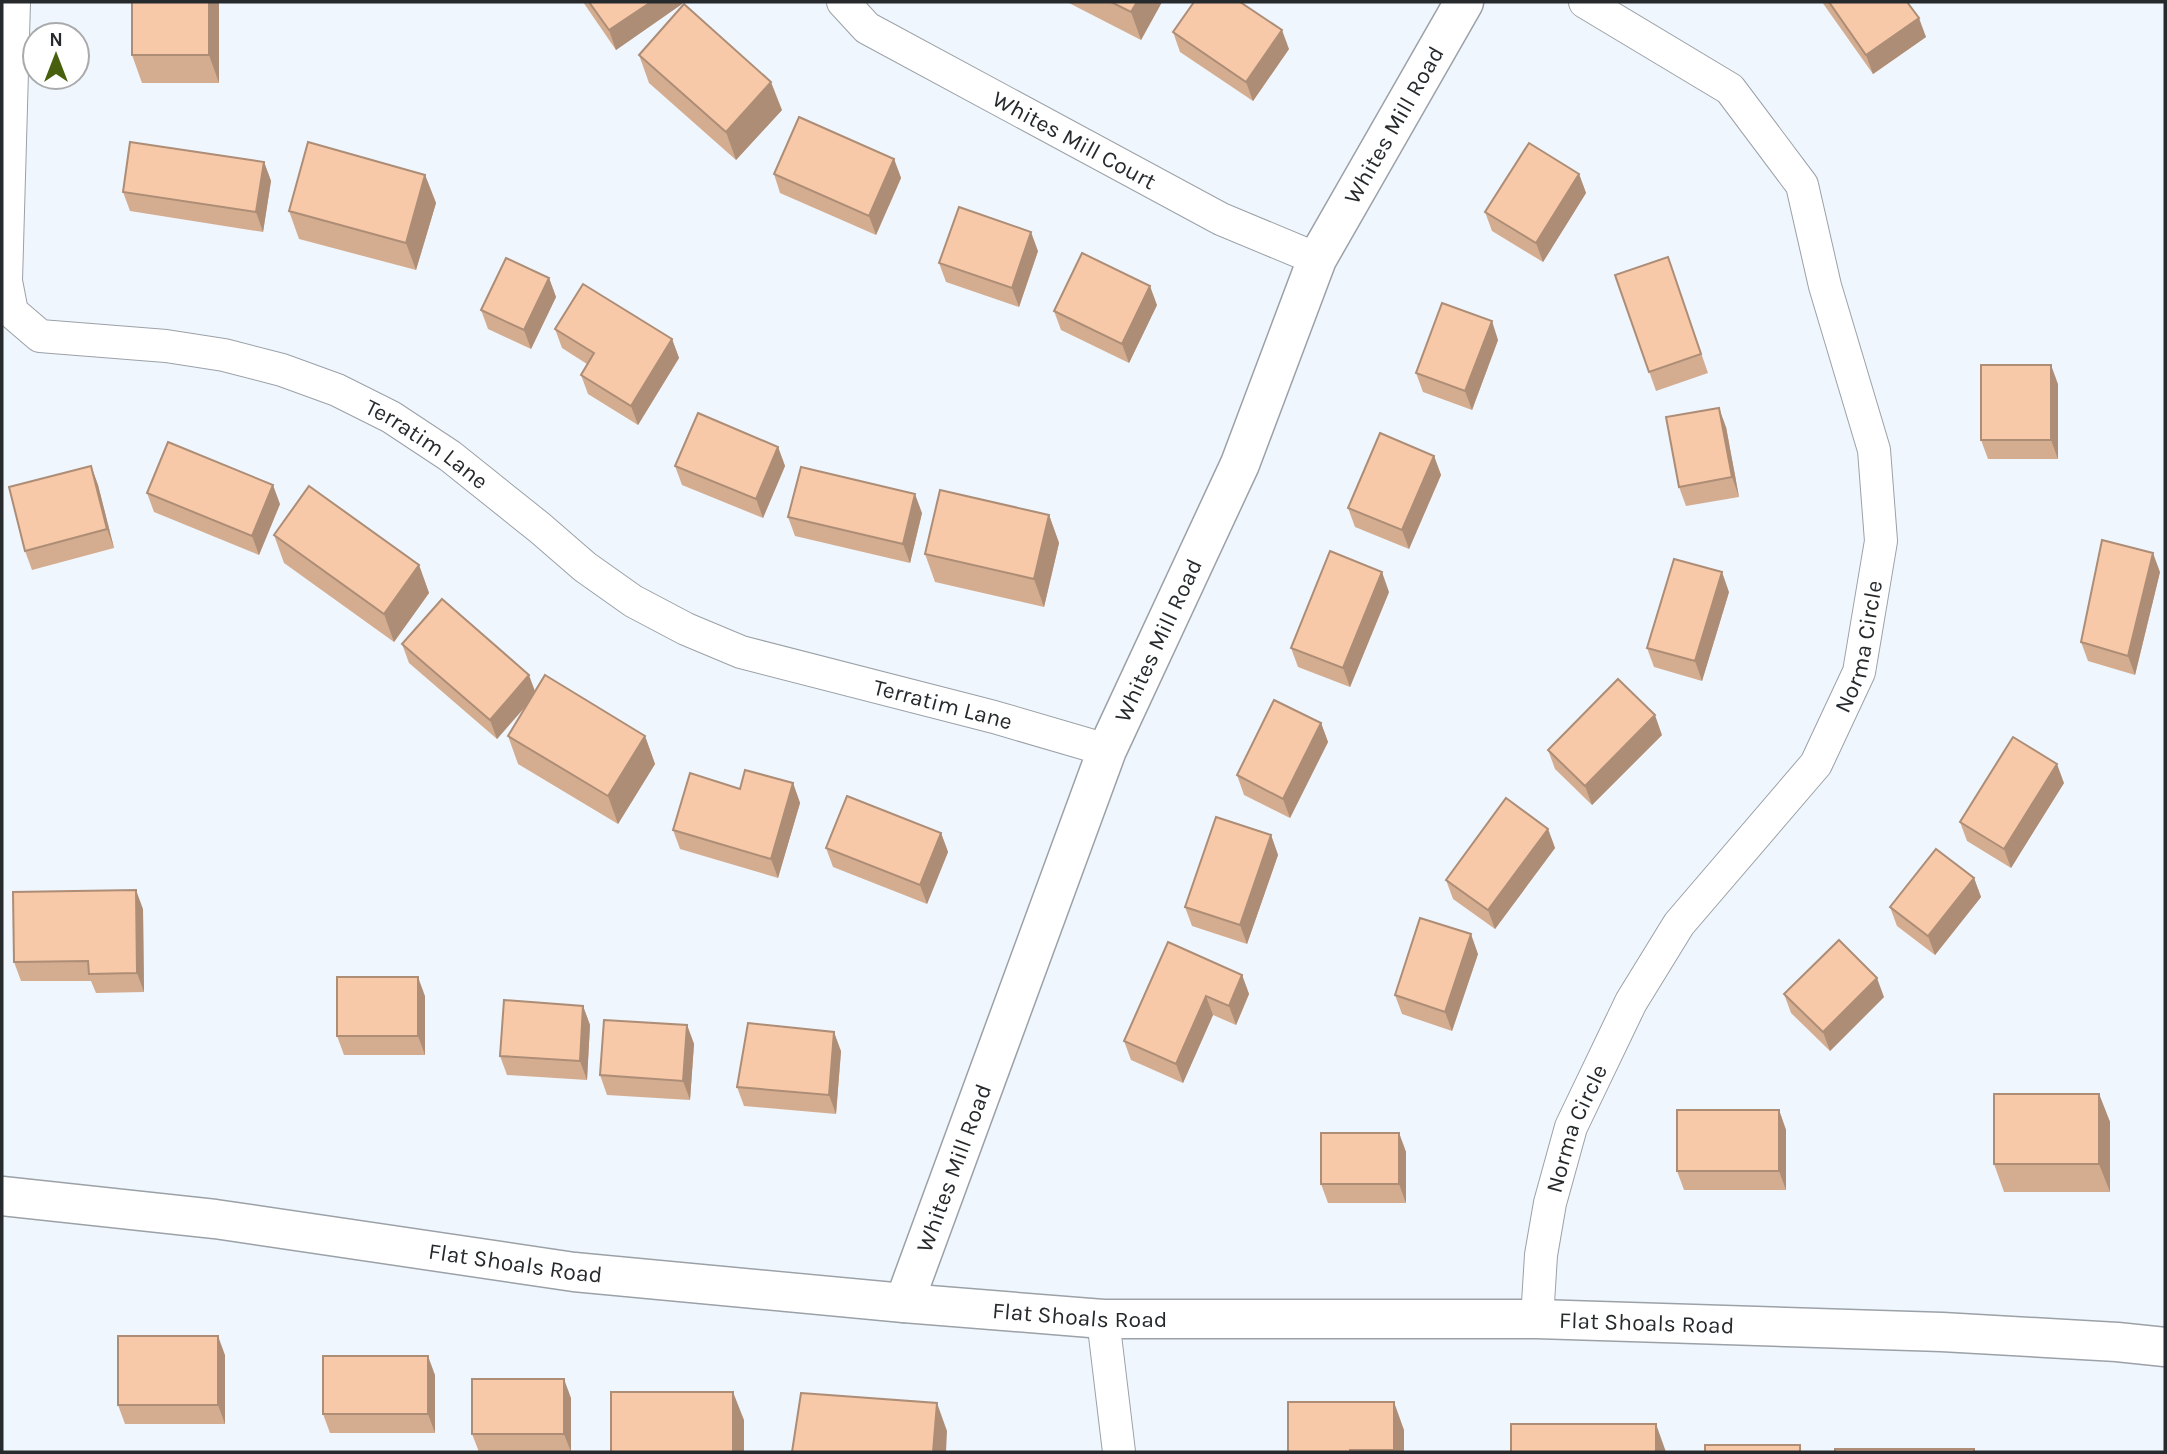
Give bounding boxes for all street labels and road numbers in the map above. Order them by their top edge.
street label: Whites Mill Road [1338,41,1449,208]
street label: Whites Mill Court [988,85,1161,195]
street label: Terratim Lane [361,393,494,495]
street label: Whites Mill Road [1108,554,1208,726]
street label: Norma Circle [1829,578,1888,717]
street label: Terratim Lane [871,673,1016,735]
street label: Norma Circle [1540,1060,1613,1196]
street label: Whites Mill Road [910,1080,997,1256]
street label: Flat Shoals Road [427,1237,604,1288]
street label: Flat Shoals Road [991,1297,1167,1333]
street label: Flat Shoals Road [1559,1306,1735,1339]

